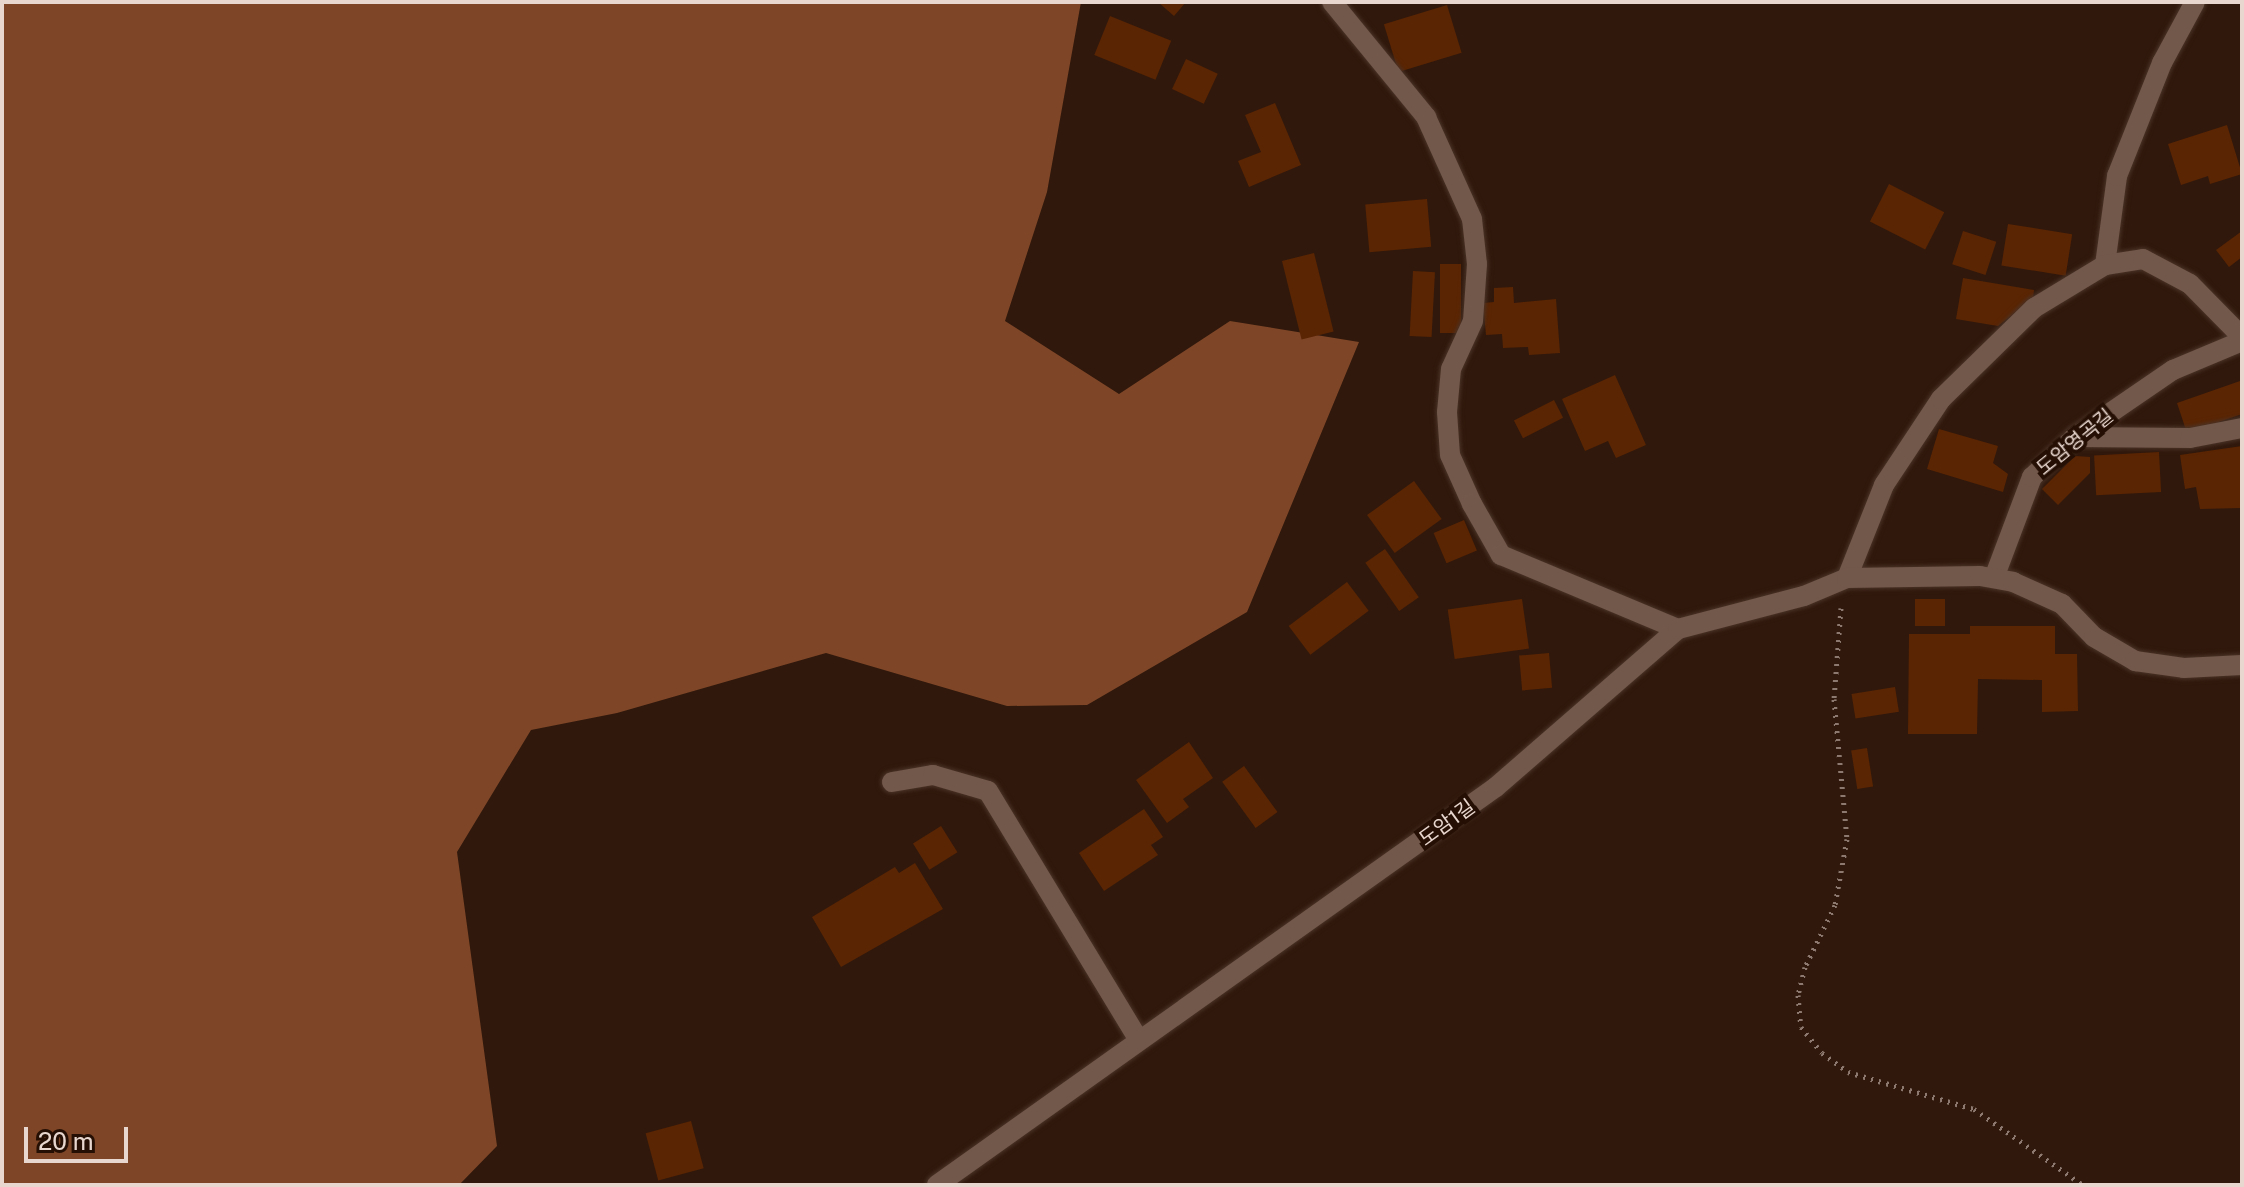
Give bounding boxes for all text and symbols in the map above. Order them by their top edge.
street label: 도암영곡길 [2032,404,2118,480]
street label: 도암1길 [1414,795,1480,851]
scale bar [28,1111,132,1161]
text: 20 m [38,1127,94,1155]

